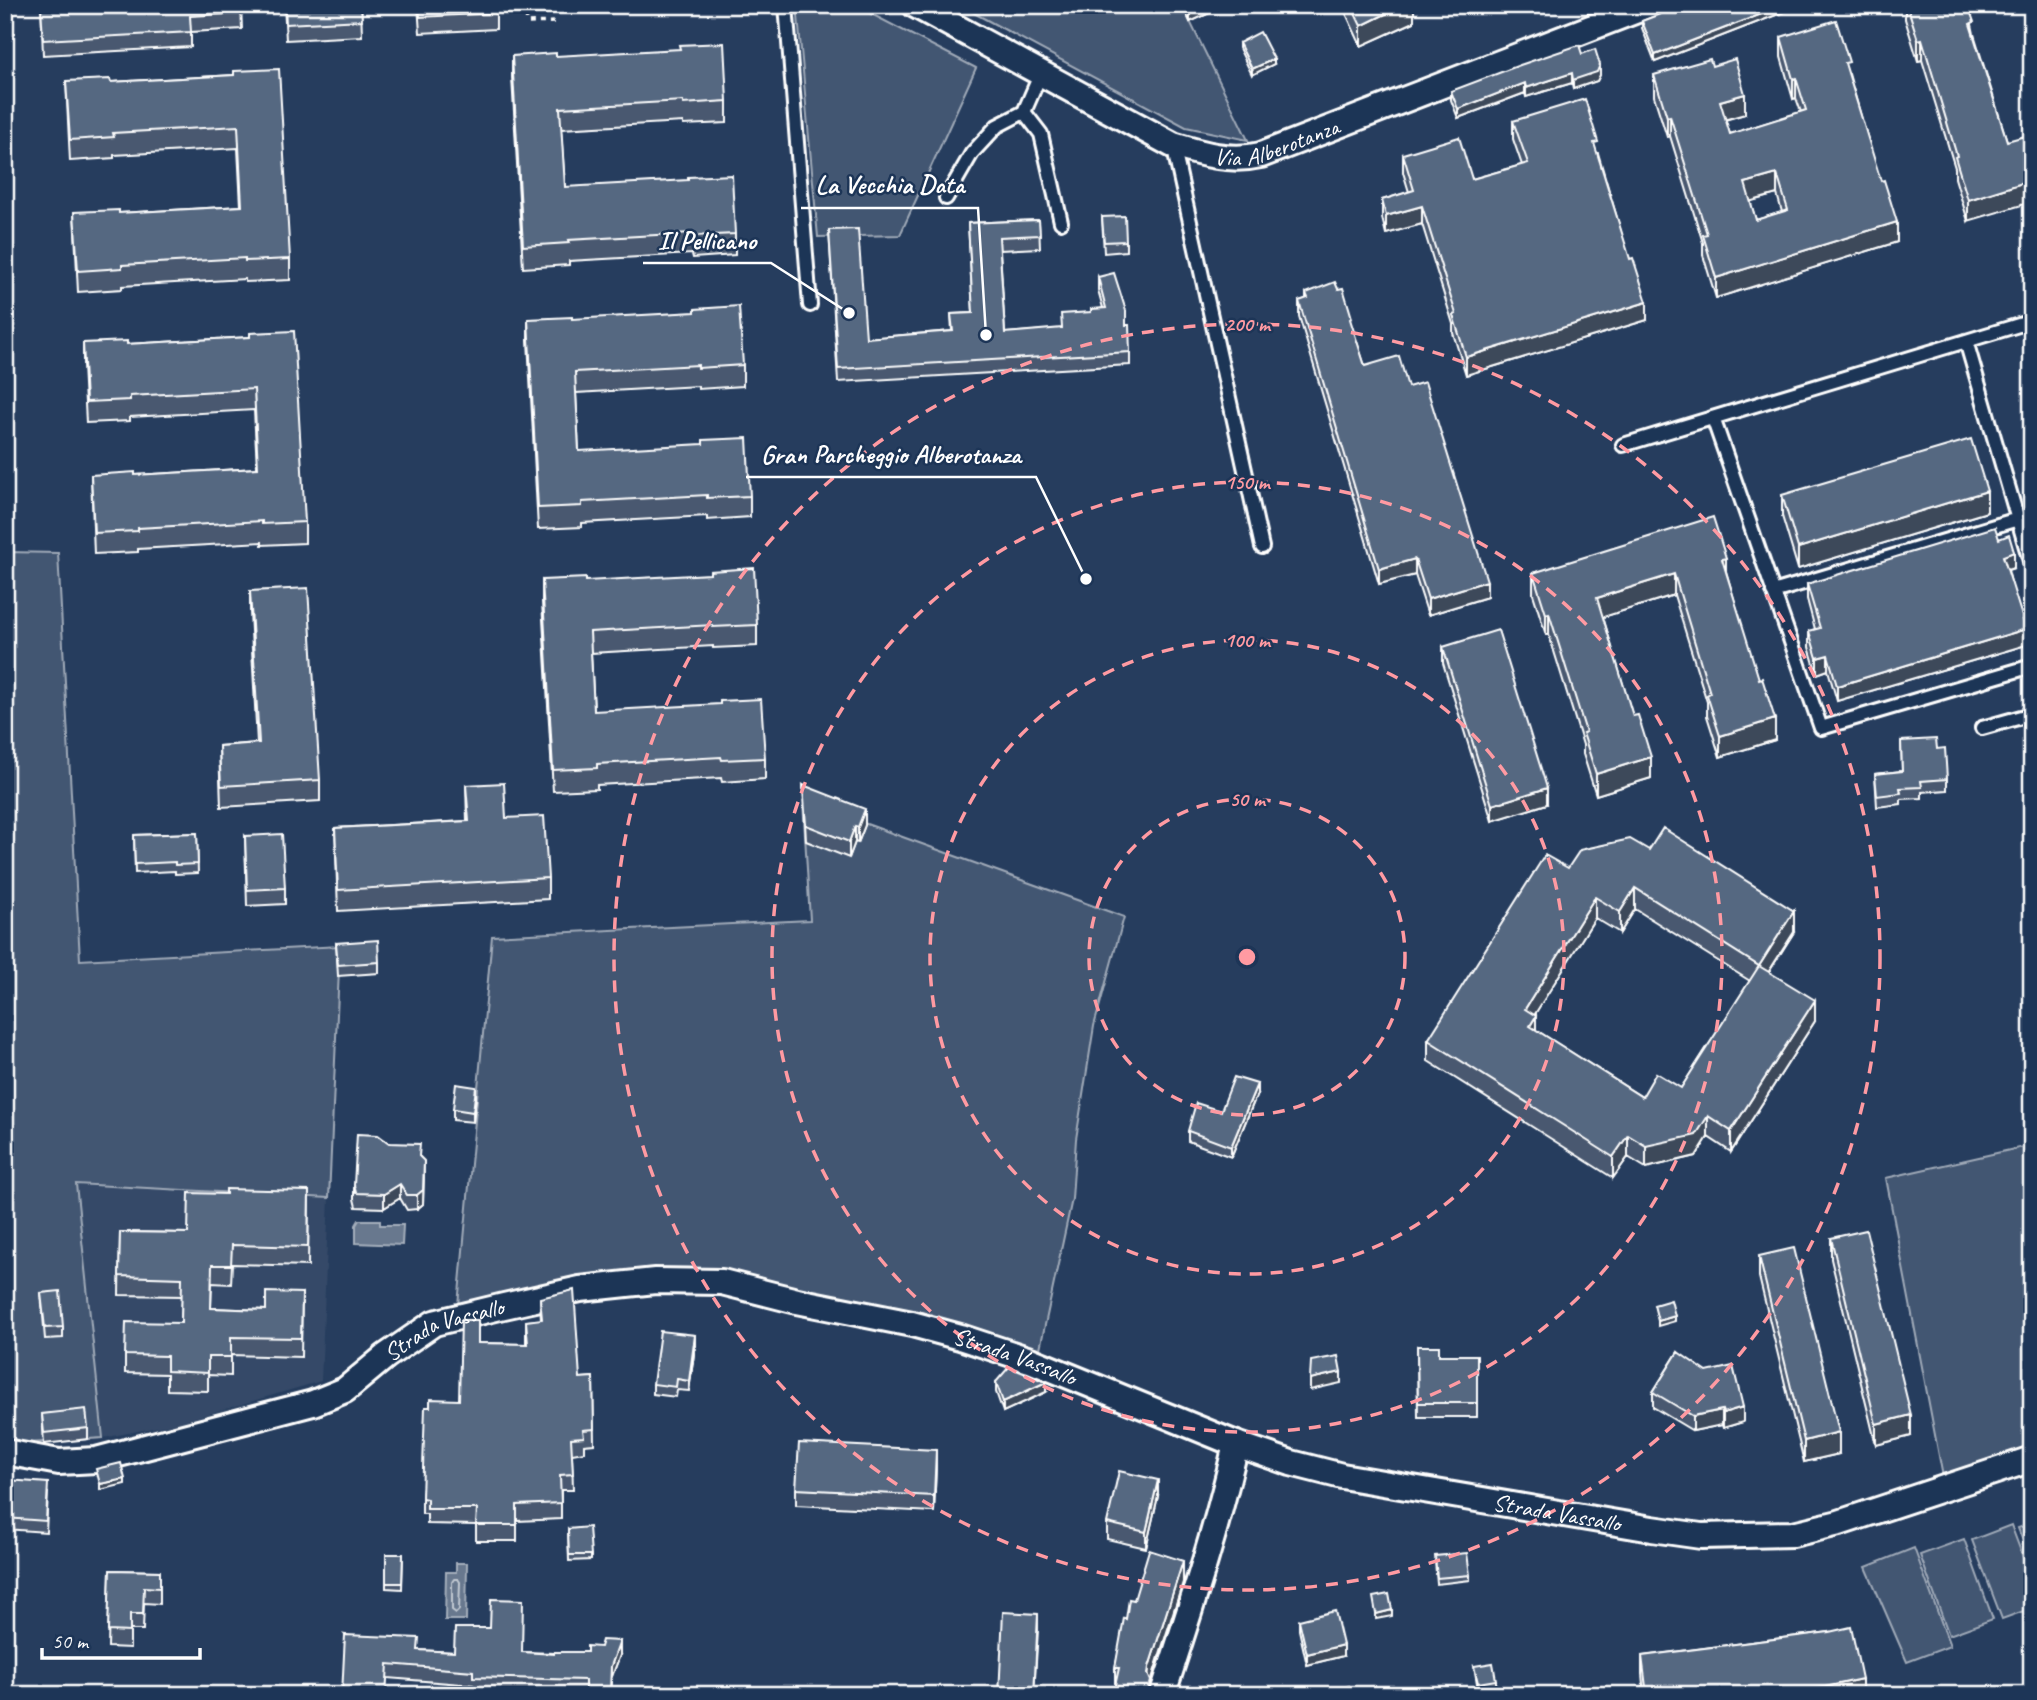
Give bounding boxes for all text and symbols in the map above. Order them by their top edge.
street label: Via Alberotanza [1213,111,1345,173]
callout: La Vecchia Data [801,161,978,208]
text: La Vecchia Data [816,168,967,201]
callout: Il Pellicano [643,216,771,263]
text: Il Pellicano [658,224,758,257]
text: 200 m [1224,311,1272,337]
callout: Gran Parcheggio Alberotanza [746,430,1036,477]
text: Gran Parcheggio Alberotanza [761,438,1023,471]
text: 150 m [1224,469,1272,495]
text: 100 m [1224,627,1272,653]
text: 50 m [1229,786,1267,812]
centre of rings [1235,945,1259,969]
street label: Strada Vassallo [378,1291,509,1368]
street label: Strada Vassallo [950,1321,1083,1393]
street label: Strada Vassallo [1491,1487,1625,1539]
scale bar [42,1616,200,1660]
text: 50 m [52,1628,90,1654]

